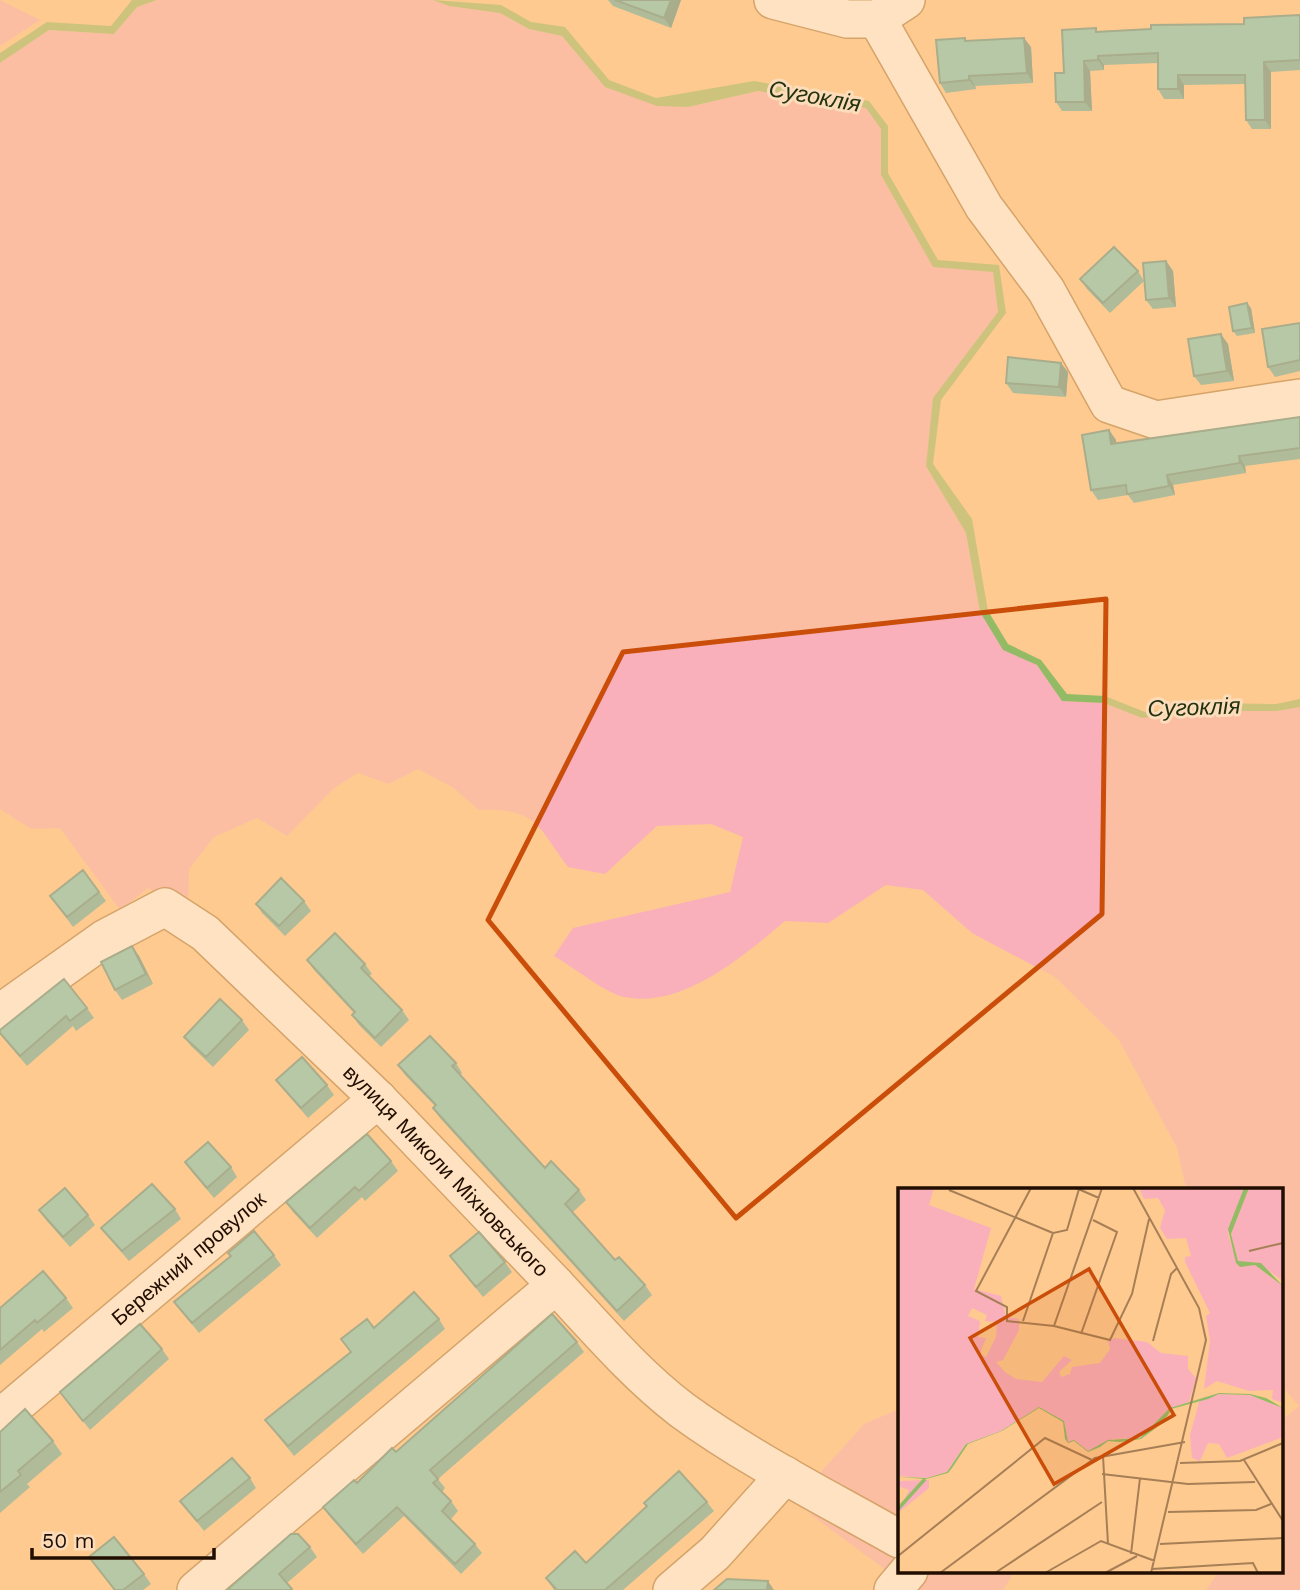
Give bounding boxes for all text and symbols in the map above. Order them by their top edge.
water label: Сугоклія [767,75,863,118]
water label: Сугоклія [1147,692,1241,723]
street label: вулиця Миколи Міхновського [338,1060,554,1282]
street label: Бережний провулок [106,1186,271,1330]
inset map [898,1188,1282,1572]
scale bar [32,1516,214,1560]
text: 50 m [42,1528,94,1553]

